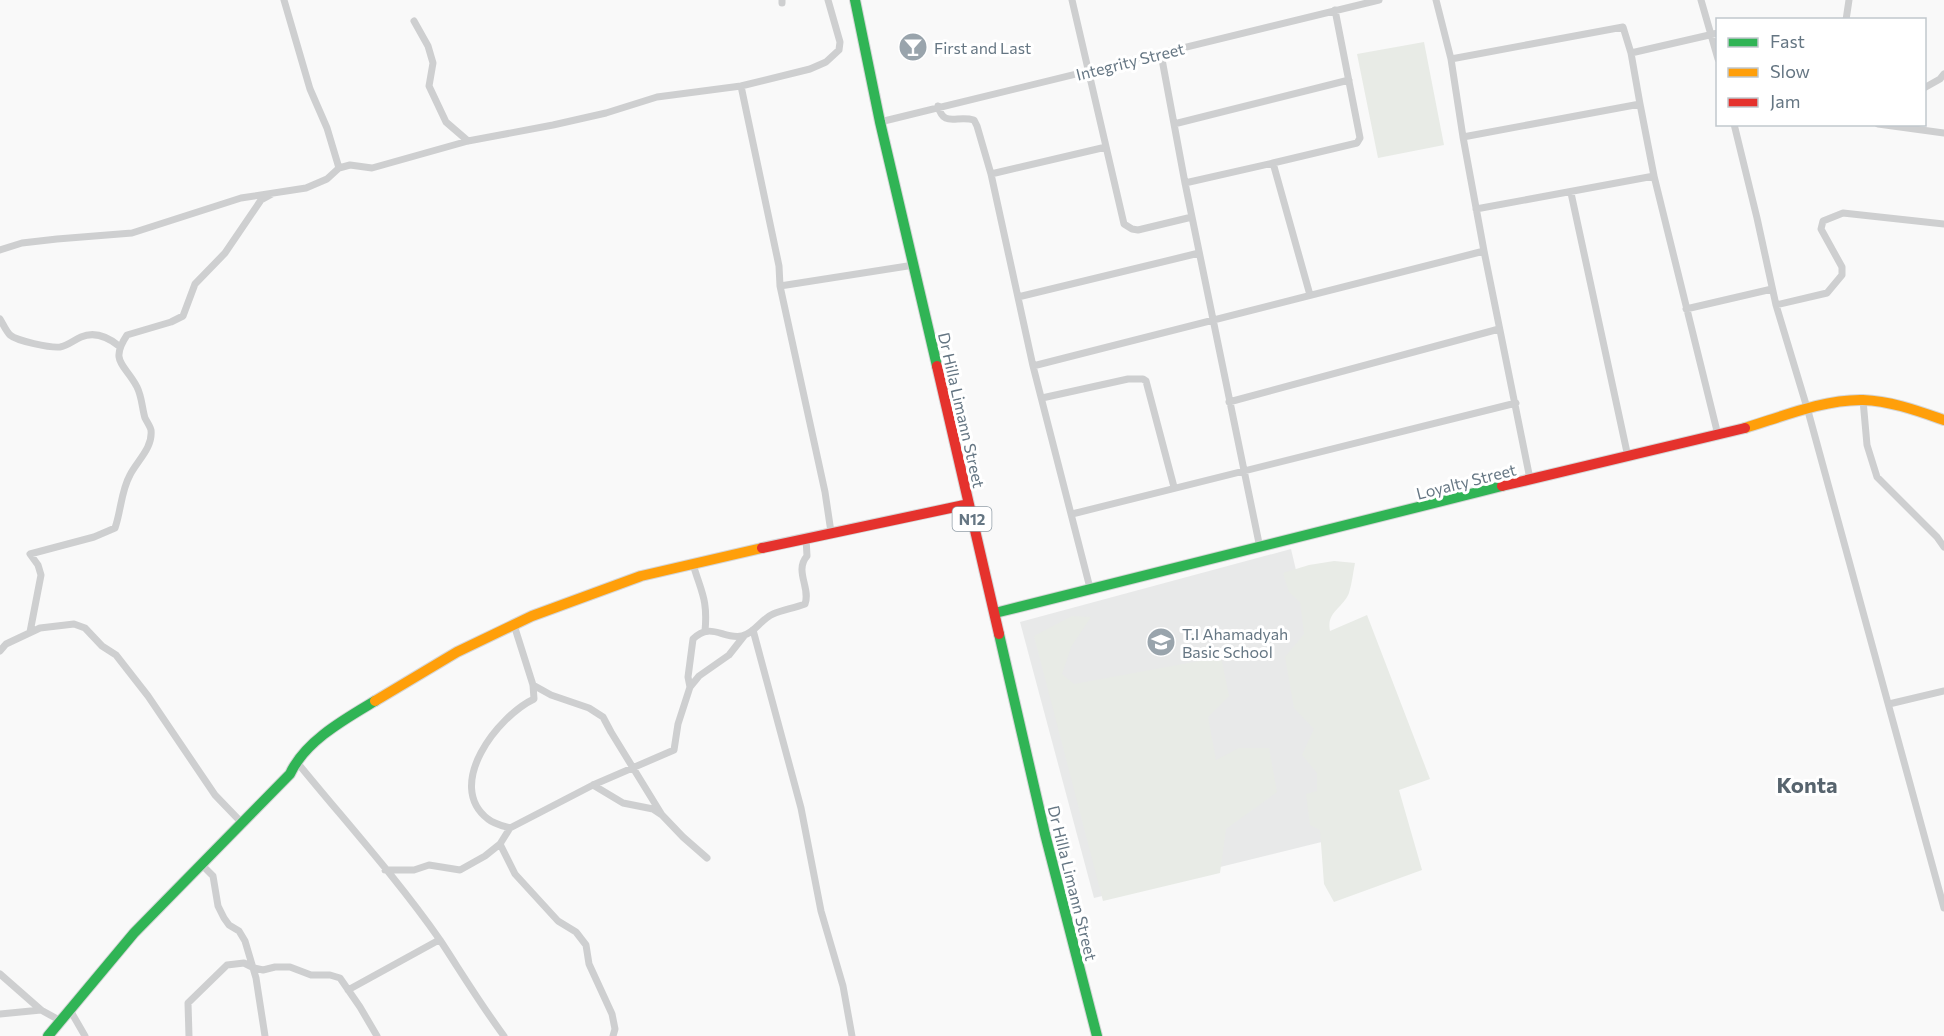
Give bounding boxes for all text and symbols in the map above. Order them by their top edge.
legend [1716,18,1926,126]
text: Fast [1770,30,1805,52]
bar icon: First and Last [897,31,929,63]
place label: First and Last [934,38,1032,57]
street label: Integrity Street [1074,38,1186,84]
text: Slow [1770,60,1810,82]
text: Jam [1770,90,1800,112]
street label: Dr Hilla Limann Street [935,330,989,490]
street label: Loyalty Street [1414,459,1518,503]
road number: N12 [952,507,992,531]
place label: T.I Ahamadyah Basic School [1182,624,1288,661]
school or university icon: T.I Ahamadyah Basic School [1145,626,1177,658]
district label: Konta [1776,771,1838,798]
street label: Dr Hilla Limann Street [1045,803,1102,963]

